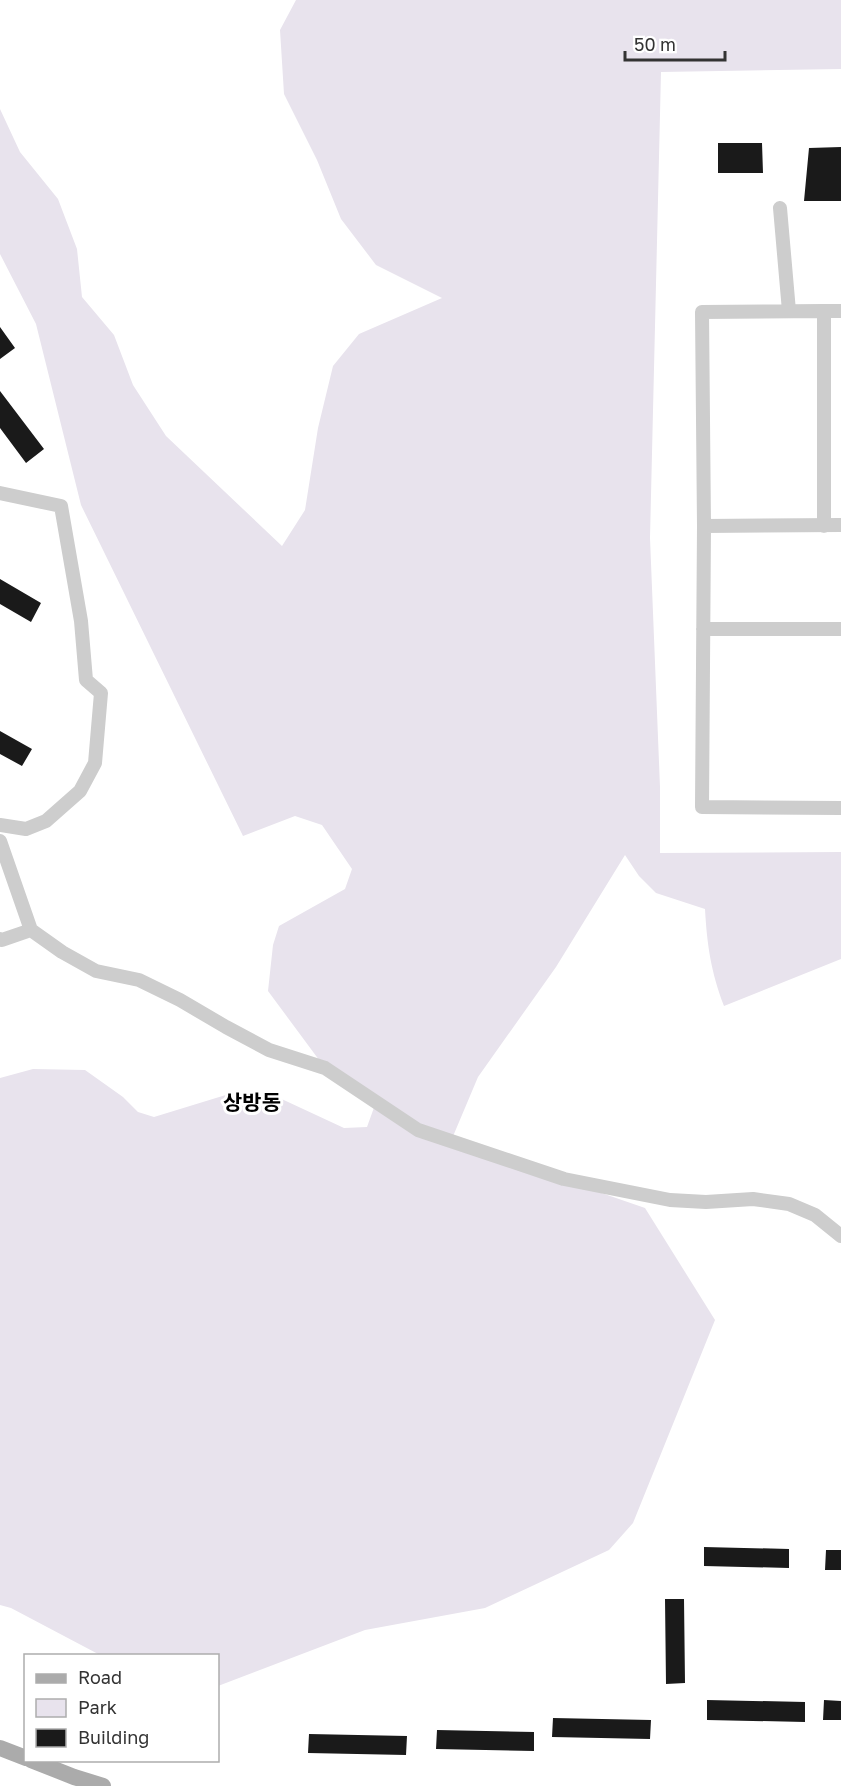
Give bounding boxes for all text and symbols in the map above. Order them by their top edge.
scale bar [625,24,726,62]
text: 50 m [634,33,676,55]
district label: 상방동 [223,1089,281,1115]
legend [24,1654,219,1762]
text: Road [78,1666,122,1688]
text: Park [78,1696,117,1718]
text: Building [78,1726,149,1748]

